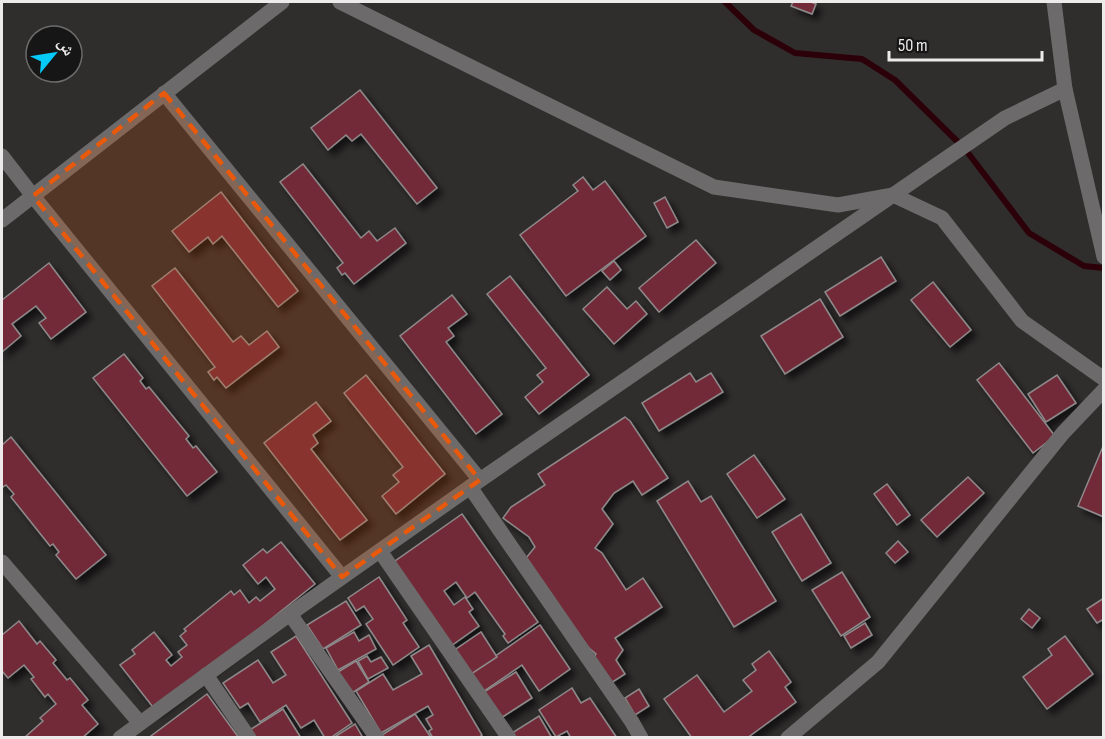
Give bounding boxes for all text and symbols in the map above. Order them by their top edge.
north arrow [24,24,84,84]
scale bar [889,24,1042,62]
text: ش [53,35,78,59]
text: 50 m [898,35,928,56]

